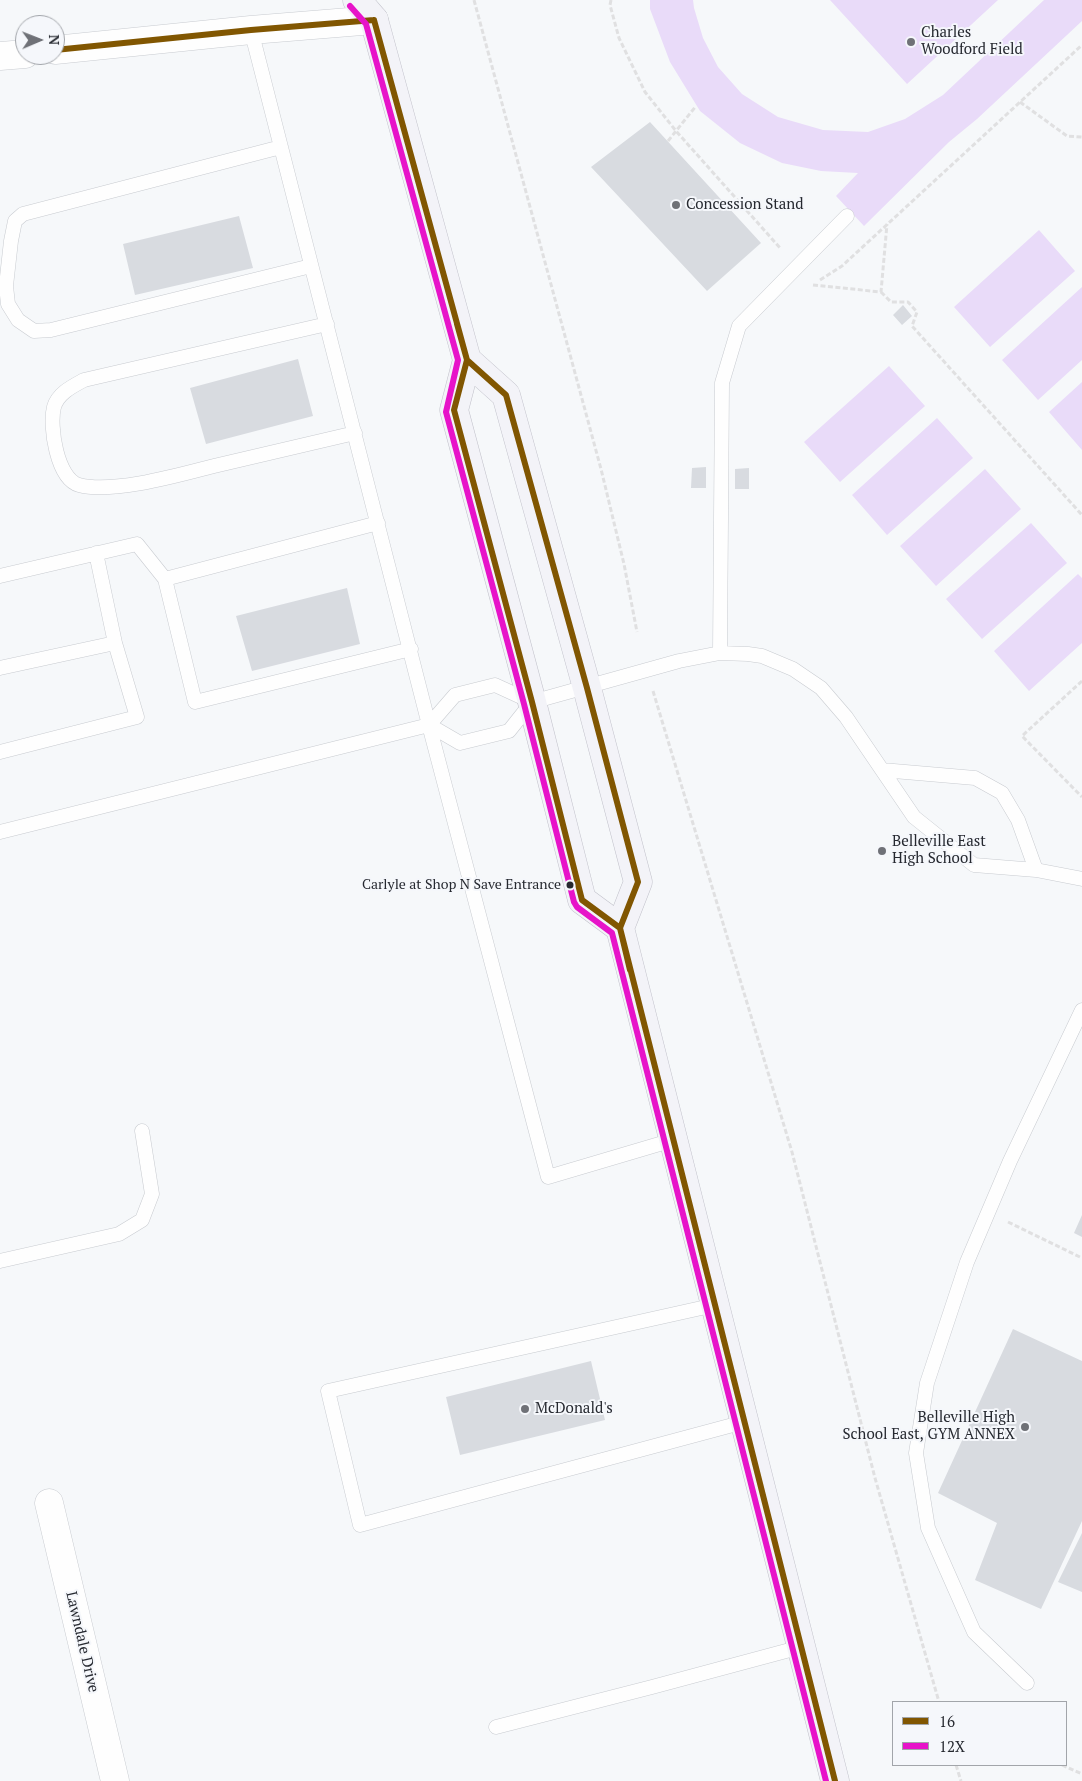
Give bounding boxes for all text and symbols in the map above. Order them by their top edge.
north arrow [15,15,65,65]
place label: Charles Woodford Field [921,24,1023,59]
text: N [45,34,64,45]
marker: Charles Woodford Field [905,36,917,48]
place label: Concession Stand [686,196,804,214]
marker: Concession Stand [670,199,682,211]
place label: Belleville East High School [892,833,986,868]
marker: Belleville East High School [876,845,888,857]
place label: Carlyle at Shop N Save Entrance [362,877,561,893]
marker: Carlyle at Shop N Save Entrance [565,880,575,890]
place label: McDonald's [535,1400,613,1418]
marker: McDonald's [519,1403,531,1415]
place label: Belleville High School East, GYM ANNEX [843,1409,1015,1444]
marker: Belleville High School East, GYM ANNEX [1019,1421,1031,1433]
street label: Lawndale Drive [62,1590,102,1694]
legend [892,1701,1067,1766]
text: 16 [939,1711,955,1731]
text: 12X [939,1736,965,1756]

